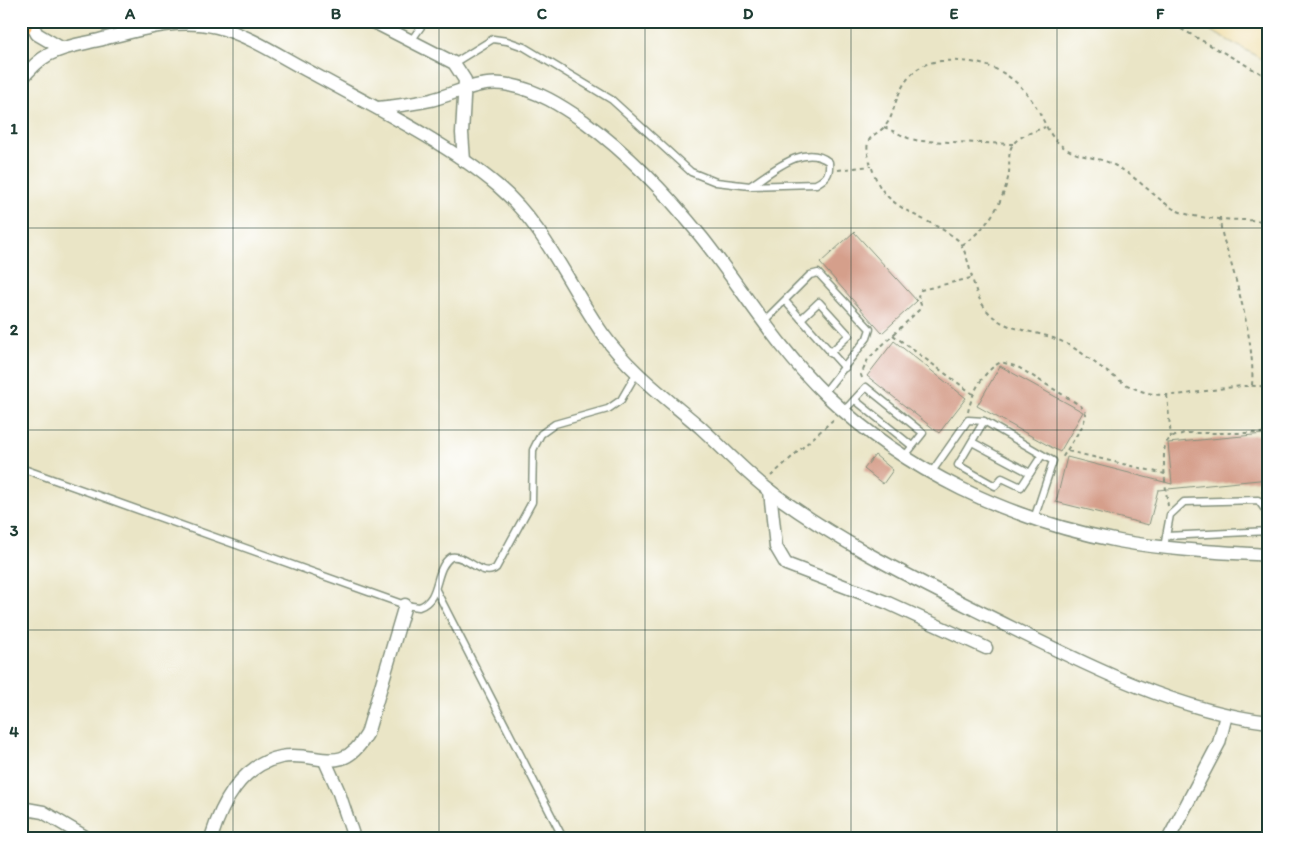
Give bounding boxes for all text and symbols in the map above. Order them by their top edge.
text: A [124,4,136,23]
text: B [331,4,342,23]
text: C [537,4,548,23]
text: D [743,4,754,23]
text: E [950,4,959,23]
text: F [1156,4,1165,23]
text: 1 [10,119,18,138]
text: 2 [10,320,19,339]
text: 3 [10,521,19,540]
text: 4 [9,722,19,741]

